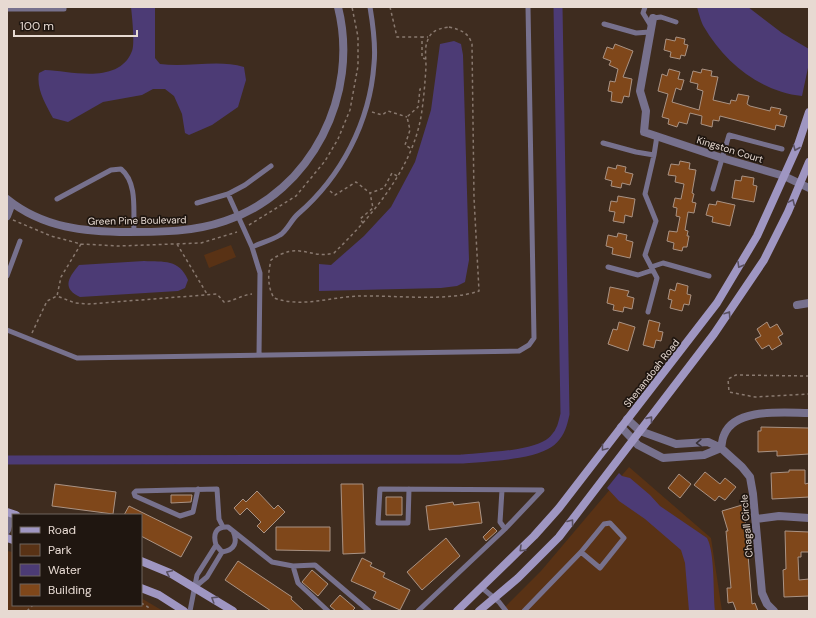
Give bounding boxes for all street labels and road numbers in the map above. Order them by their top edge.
street label: Kingston Court [695,133,765,166]
street label: Green Pine Boulevard [88,213,187,228]
street label: Shenandoah Road [621,336,682,410]
street label: Chagall Circle [737,494,756,558]

